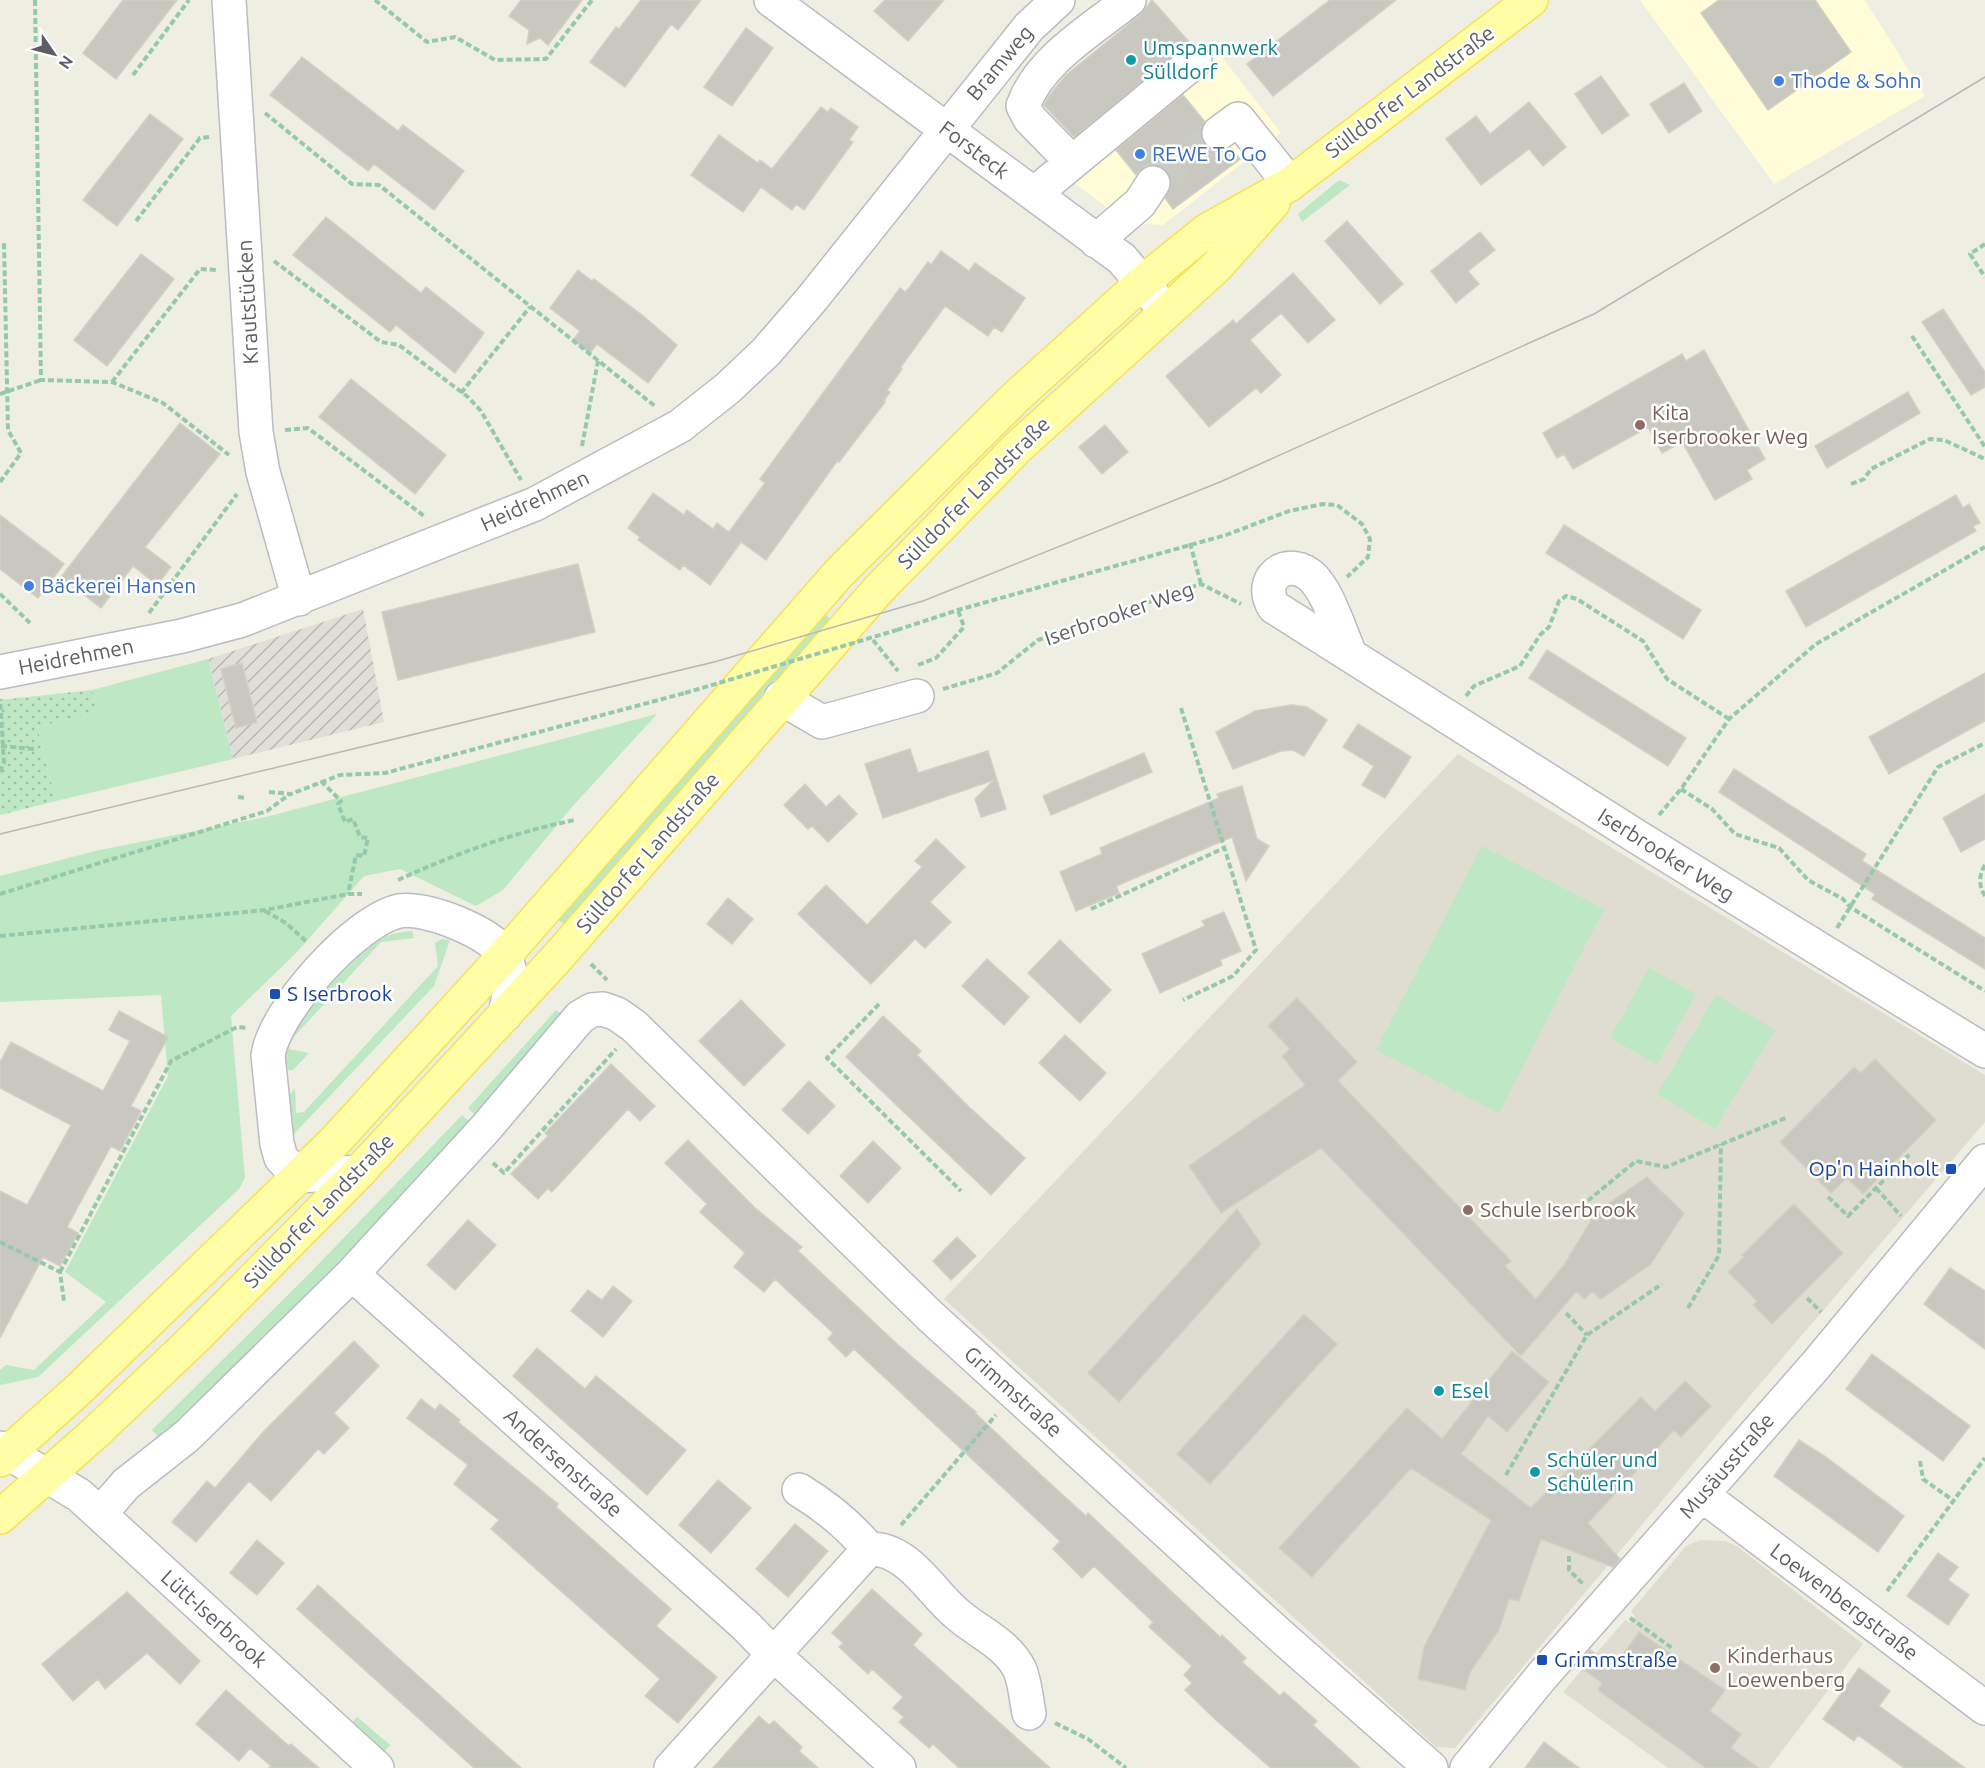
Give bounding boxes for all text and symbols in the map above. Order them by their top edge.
street label: Bramweg [961,20,1037,105]
street label: Sülldorfer Landstraße [1320,20,1498,162]
north arrow [24,24,84,84]
place label: Umspannwerk Sülldorf [1143,35,1278,83]
text: N [55,53,77,73]
marker: Umspannwerk Sülldorf [1124,53,1138,67]
place label: Thode & Sohn [1791,68,1921,92]
marker: Thode & Sohn [1772,74,1786,88]
street label: Forsteck [935,115,1014,183]
place label: REWE To Go [1152,141,1267,165]
marker: REWE To Go [1133,147,1147,161]
street label: Krautstücken [232,239,262,365]
place label: Kita Iserbrooker Weg [1652,400,1808,448]
street label: Sülldorfer Landstraße [892,411,1054,573]
marker: Kita Iserbrooker Weg [1633,418,1647,432]
street label: Heidrehmen [477,465,593,536]
place label: Bäckerei Hansen [41,573,196,597]
street label: Iserbrooker Weg [1041,576,1196,650]
marker: Bäckerei Hansen [22,579,36,593]
street label: Heidrehmen [16,633,135,679]
street label: Sülldorfer Landstraße [571,767,724,938]
street label: Iserbrooker Weg [1594,803,1739,906]
place label: S Iserbrook [287,981,393,1005]
marker: S Iserbrook [268,987,282,1001]
street label: Sülldorfer Landstraße [238,1128,398,1292]
place label: Op'n Hainholt [1808,1156,1939,1180]
marker: Op'n Hainholt [1944,1162,1958,1176]
place label: Schule Iserbrook [1480,1197,1636,1221]
marker: Schule Iserbrook [1461,1203,1475,1217]
street label: Grimmstraße [960,1341,1068,1442]
place label: Esel [1451,1378,1489,1402]
marker: Esel [1432,1384,1446,1398]
street label: Andersenstraße [500,1403,628,1522]
street label: Musäusstraße [1674,1408,1778,1523]
place label: Schüler und Schülerin [1547,1447,1658,1495]
marker: Schüler und Schülerin [1528,1465,1542,1479]
street label: Loewenbergstraße [1766,1538,1923,1665]
street label: Lütt-Iserbrook [157,1564,273,1672]
place label: Kinderhaus Loewenberg [1727,1643,1845,1691]
place label: Grimmstraße [1554,1647,1678,1671]
marker: Grimmstraße [1535,1653,1549,1667]
marker: Kinderhaus Loewenberg [1708,1661,1722,1675]

